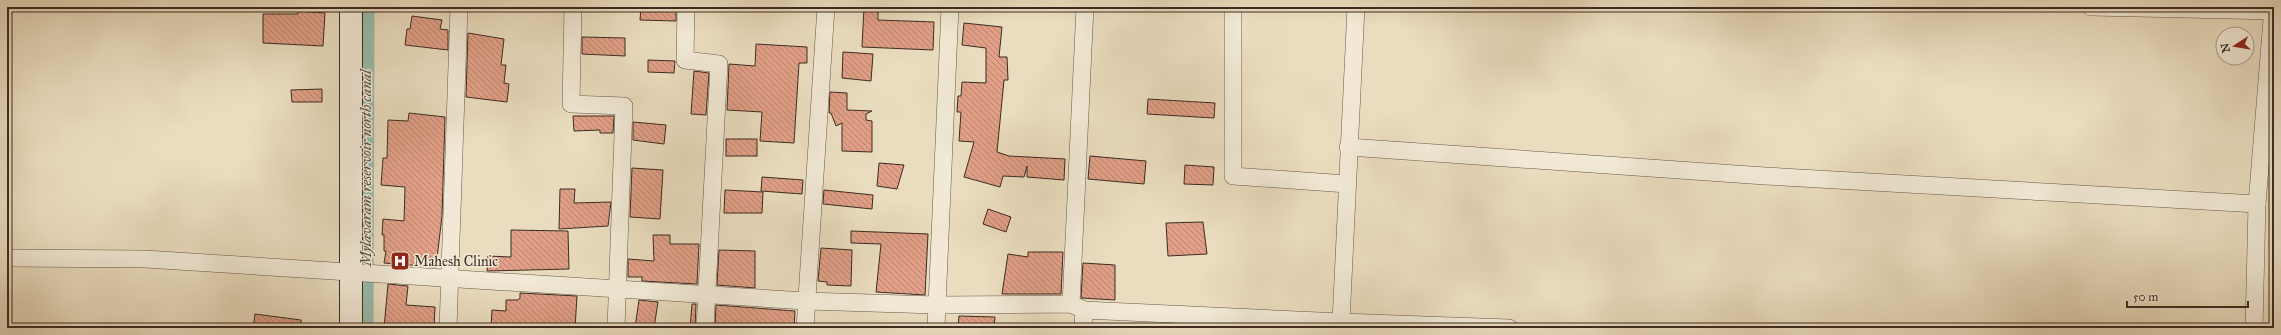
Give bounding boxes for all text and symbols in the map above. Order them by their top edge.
north arrow [2215,26,2255,66]
text: N [2218,41,2233,54]
water label: Mylavaram reservoir north canal [357,68,375,268]
hospital icon: Mahesh Clinic [389,250,411,272]
place label: Mahesh Clinic [414,253,498,270]
scale bar [2127,283,2248,309]
text: 50 m [2133,290,2158,304]

